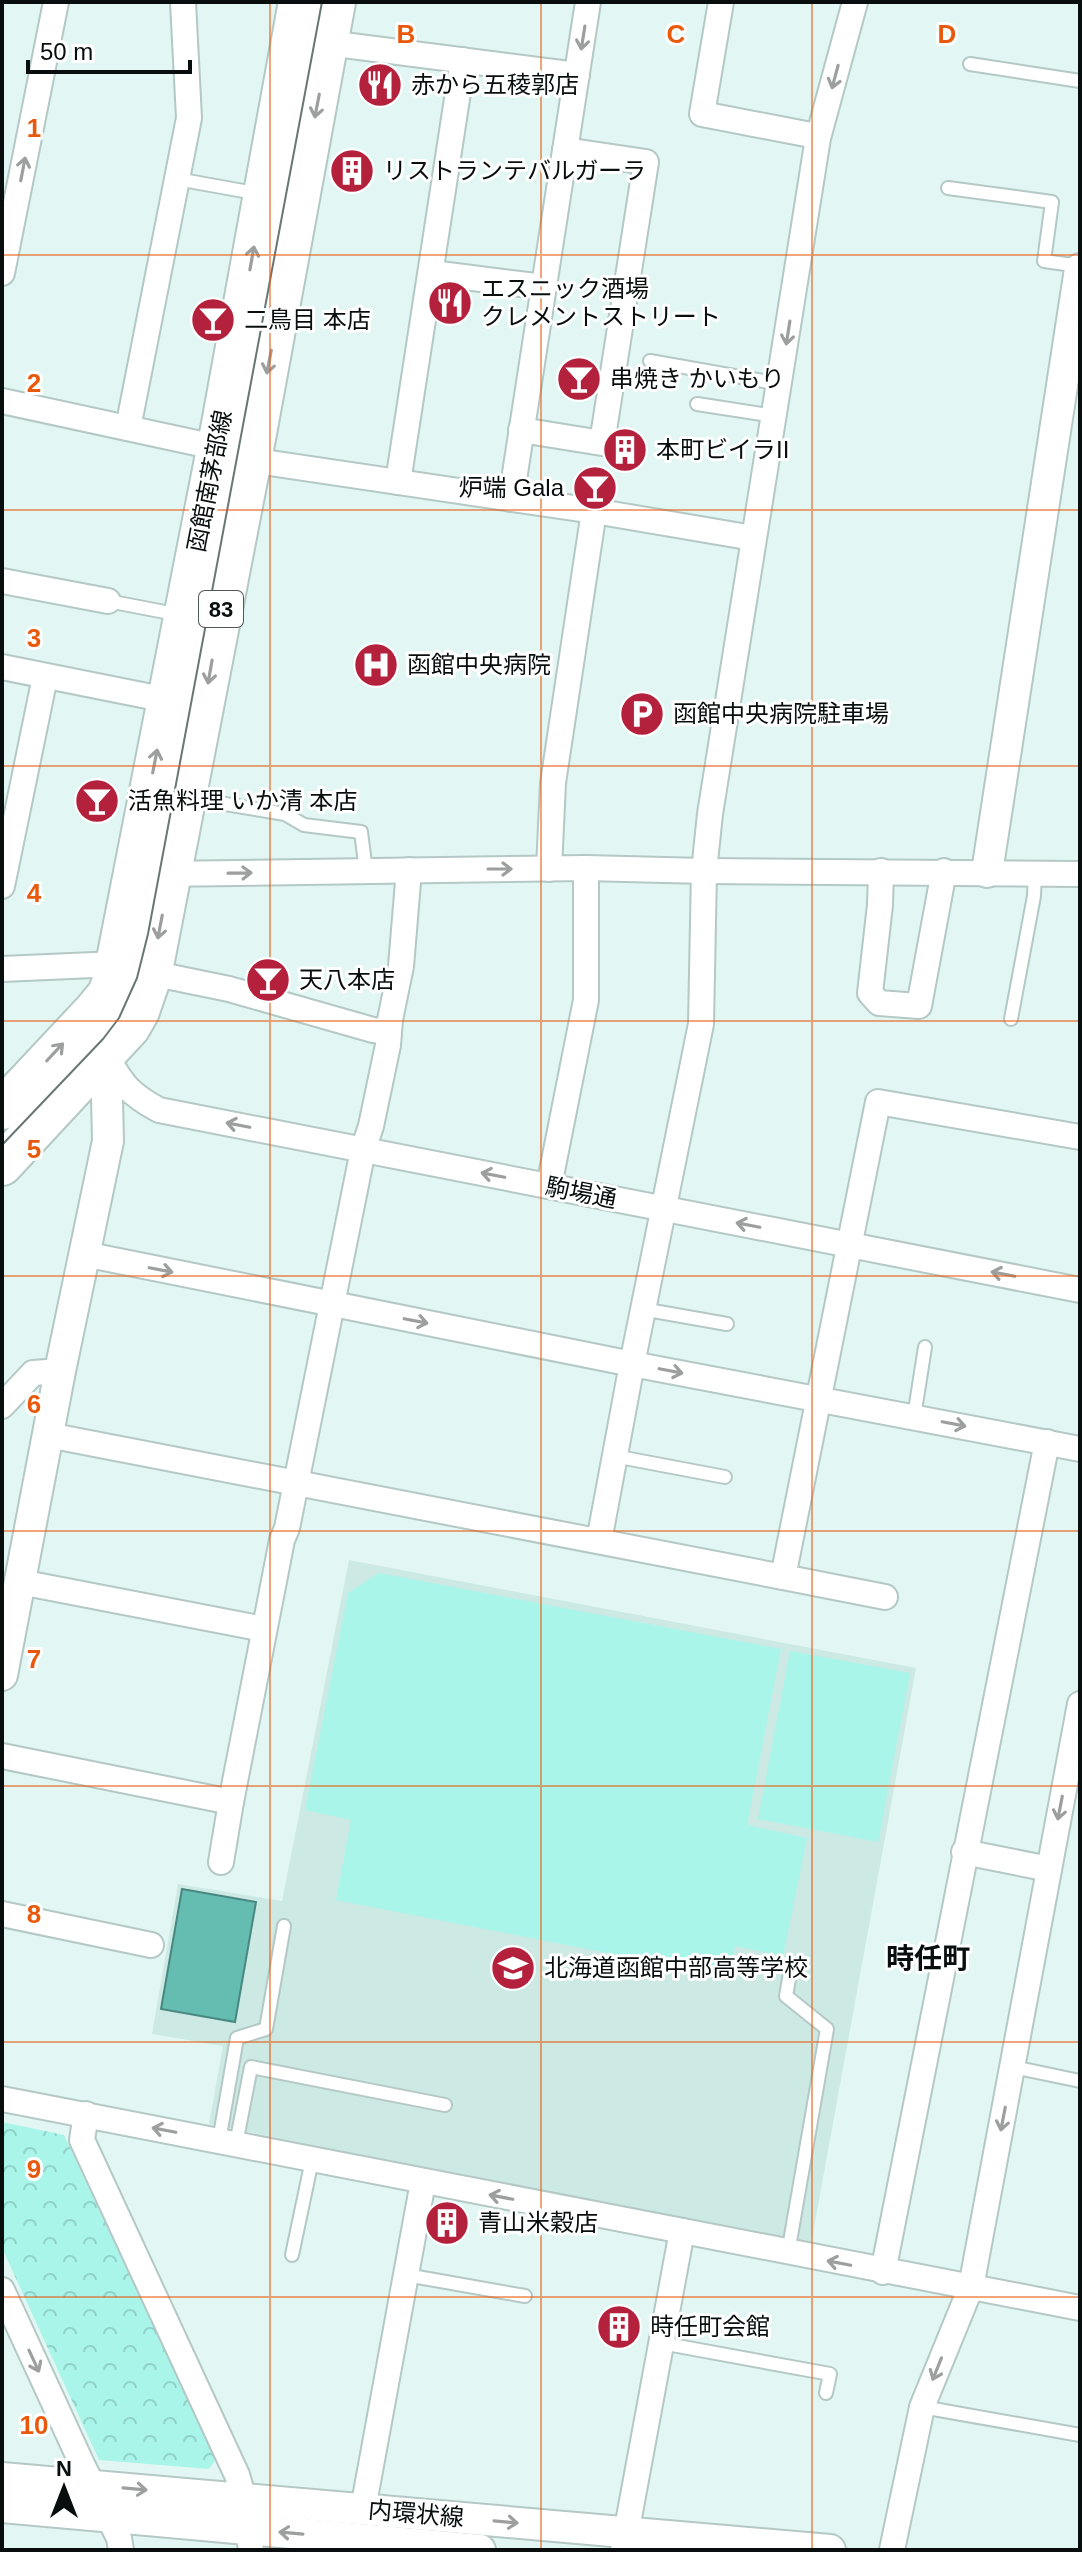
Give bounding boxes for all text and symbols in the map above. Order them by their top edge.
text: B [397,19,415,49]
text: C [667,19,686,49]
text: D [938,19,956,49]
scale bar [28,24,190,74]
one-way arrow [574,25,589,51]
text: 50 m [40,38,93,65]
restaurant icon: 赤から五稜郭店 [356,61,404,109]
one-way arrow [826,64,841,90]
place label: 赤から五稜郭店 [411,71,579,98]
one-way arrow [308,93,323,119]
text: 1 [27,113,41,143]
building icon: リストランテバルガーラ [328,147,376,195]
one-way arrow [16,157,31,182]
place label: リストランテバルガーラ [383,157,646,184]
one-way arrow [245,246,260,272]
place label: エスニック酒場 クレメントストリート [481,275,721,330]
restaurant icon: エスニック酒場 クレメントストリート [426,279,474,327]
bar icon: 二鳥目 本店 [189,296,237,344]
place label: 二鳥目 本店 [244,306,371,333]
one-way arrow [780,320,795,345]
one-way arrow [261,349,276,374]
bar icon: 串焼き かいもり [555,355,603,403]
place label: 串焼き かいもり [610,365,785,392]
text: 2 [27,368,41,398]
street label: 函館南茅部線 [183,408,236,554]
building icon: 本町ビイラII [601,426,649,474]
place label: 本町ビイラII [656,436,789,463]
bar icon: 炉端 Gala [571,464,619,512]
place label: 炉端 Gala [459,474,565,501]
road number: 83 [199,591,243,627]
text: 3 [27,623,41,653]
hospital icon: 函館中央病院 [352,641,400,689]
place label: 函館中央病院 [407,651,551,678]
one-way arrow [201,659,216,685]
parking icon: 函館中央病院駐車場 [618,690,666,738]
place label: 函館中央病院駐車場 [673,700,889,727]
one-way arrow [148,749,163,774]
bar icon: 活魚料理 いか清 本店 [73,777,121,825]
place label: 活魚料理 いか清 本店 [128,787,357,814]
one-way arrow [486,861,513,877]
one-way arrow [226,865,253,881]
text: 4 [27,878,42,908]
one-way arrow [152,914,167,940]
bar icon: 天八本店 [244,956,292,1004]
place label: 天八本店 [299,966,395,993]
one-way arrow [46,1042,65,1062]
one-way arrow [226,1117,251,1132]
text: 5 [27,1134,41,1164]
one-way arrow [481,1167,506,1182]
street label: 駒場通 [543,1172,619,1213]
one-way arrow [736,1217,761,1232]
one-way arrow [148,1263,173,1278]
one-way arrow [991,1266,1017,1281]
one-way arrow [403,1314,428,1329]
one-way arrow [658,1365,683,1380]
text: 6 [27,1389,41,1419]
one-way arrow [941,1418,966,1433]
text: 7 [27,1644,41,1674]
one-way arrow [1052,1795,1067,1821]
text: 8 [27,1899,41,1929]
district label: 時任町 [886,1943,970,1974]
school or university icon: 北海道函館中部高等学校 [489,1944,537,1992]
place label: 北海道函館中部高等学校 [544,1954,808,1981]
one-way arrow [994,2106,1009,2131]
one-way arrow [152,2121,177,2136]
text: 9 [27,2154,41,2184]
one-way arrow [489,2188,514,2203]
building icon: 青山米穀店 [423,2199,471,2247]
place label: 青山米穀店 [478,2209,598,2236]
one-way arrow [827,2255,852,2270]
building icon: 時任町会館 [595,2303,643,2351]
place label: 時任町会館 [650,2313,770,2340]
one-way arrow [28,2348,43,2373]
one-way arrow [929,2356,943,2381]
text: 10 [20,2410,48,2440]
north arrow [24,2448,104,2528]
text: N [56,2456,72,2481]
one-way arrow [122,2482,148,2497]
street label: 内環状線 [367,2496,465,2531]
one-way arrow [492,2514,519,2529]
one-way arrow [278,2526,305,2541]

